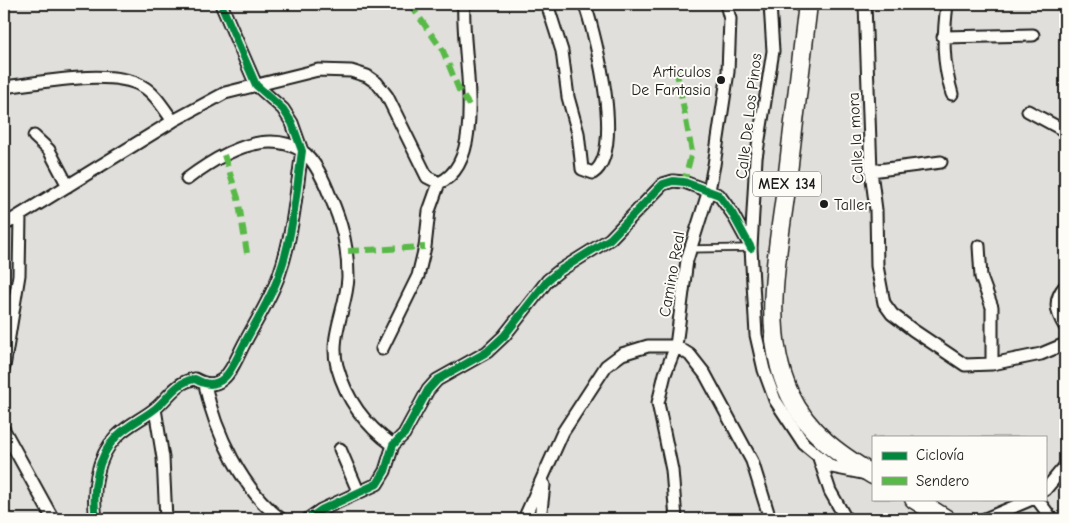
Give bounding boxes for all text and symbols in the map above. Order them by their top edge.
street label: Calle De Los Pinos [732,52,766,180]
place label: Articulos De Fantasia [631,63,711,99]
marker: Articulos De Fantasia [715,74,727,86]
street label: Calle la mora [845,92,867,184]
road number: MEX 134 [753,172,821,196]
place label: Taller [834,196,871,214]
marker: Taller [818,198,830,210]
street label: Camino Real [656,230,688,318]
legend [872,436,1046,500]
text: Ciclovía [916,446,964,464]
text: Sendero [916,472,969,490]

